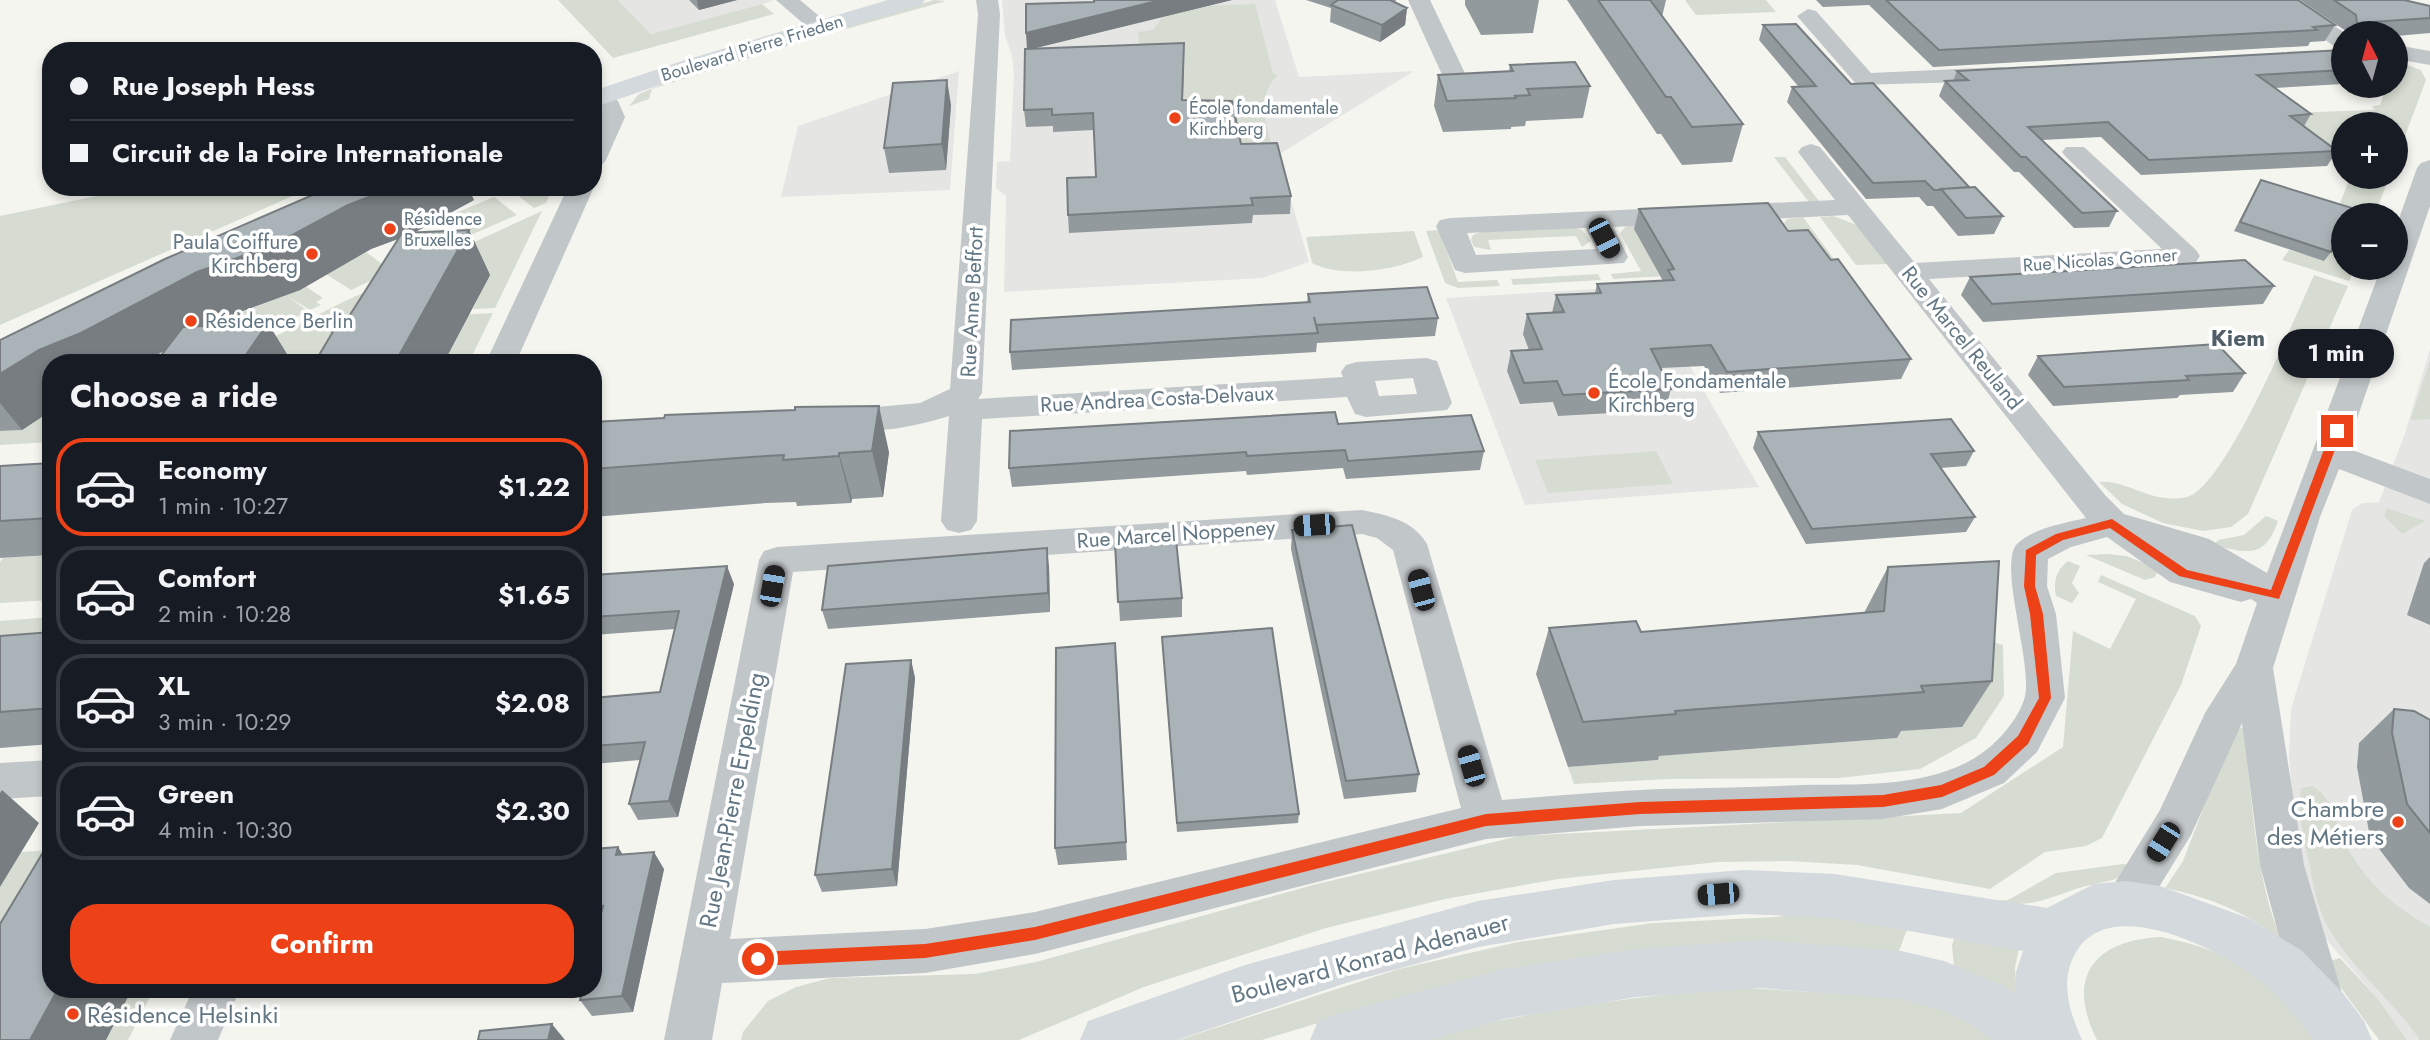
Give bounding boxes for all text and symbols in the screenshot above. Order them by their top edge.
street label: Boulevard Pierre Frieden [658,8,846,88]
north arrow [2331,21,2408,98]
map controls [2331,21,2408,280]
text: Rue Joseph Hess [112,67,315,105]
place label: École fondamentale Kirchberg [1189,95,1339,142]
marker: École fondamentale Kirchberg [1167,110,1183,126]
button: + [2331,112,2408,189]
text: Circuit de la Foire Internationale [112,134,503,172]
button: − [2331,203,2408,280]
place label: Résidence Bruxelles [404,206,482,253]
car [1586,215,1623,261]
marker: Résidence Bruxelles [382,221,398,237]
street label: Rue Anne Beffort [953,226,991,378]
place label: Paula Coiffure Kirchberg [173,227,298,281]
street label: Rue Nicolas Gonner [2022,242,2179,278]
marker: Paula Coiffure Kirchberg [304,246,320,262]
street label: Rue Marcel Reuland [1895,260,2029,416]
place label: Résidence Berlin [205,306,354,336]
marker: Résidence Berlin [183,313,199,329]
district label: Kiem [2211,321,2265,355]
callout: 1 min [2279,330,2395,378]
text: 1 min [2307,336,2365,370]
place label: École Fondamentale Kirchberg [1608,366,1787,420]
text: Choose a ride [70,373,278,419]
street label: Rue Andrea Costa-Delvaux [1039,378,1275,420]
marker: École Fondamentale Kirchberg [1586,385,1602,401]
route end [2321,415,2353,447]
text: Economy [158,451,267,489]
icon: car [74,456,137,519]
text: $1.22 [498,468,570,506]
text: 1 min · 10:27 [158,489,288,523]
street label: Rue Marcel Noppeney [1076,512,1277,556]
car [1293,513,1336,537]
text: Comfort [158,559,256,597]
car [759,563,786,609]
icon: car [74,564,137,627]
car [1406,567,1437,613]
text: $1.65 [498,576,570,614]
text: 2 min · 10:28 [158,597,291,631]
text: XL [158,667,190,705]
street label: Rue Jean-Pierre Erpelding [690,669,774,931]
icon: car [74,672,137,735]
text: $2.08 [495,684,570,722]
text: 3 min · 10:29 [158,705,292,739]
car [1456,743,1487,789]
text: Green [158,775,234,813]
icon: car [74,780,137,843]
place label: Chambre des Métiers [2267,791,2384,854]
text: $2.30 [495,792,570,830]
text: 4 min · 10:30 [158,813,292,847]
marker: Chambre des Métiers [2390,814,2406,830]
car [2143,819,2184,865]
car [1697,882,1740,906]
button: Confirm [70,904,574,984]
street label: Boulevard Konrad Adenauer [1227,904,1514,1012]
route start [742,943,774,975]
place label: Résidence Helsinki [87,997,279,1032]
marker: Résidence Helsinki [65,1006,81,1022]

